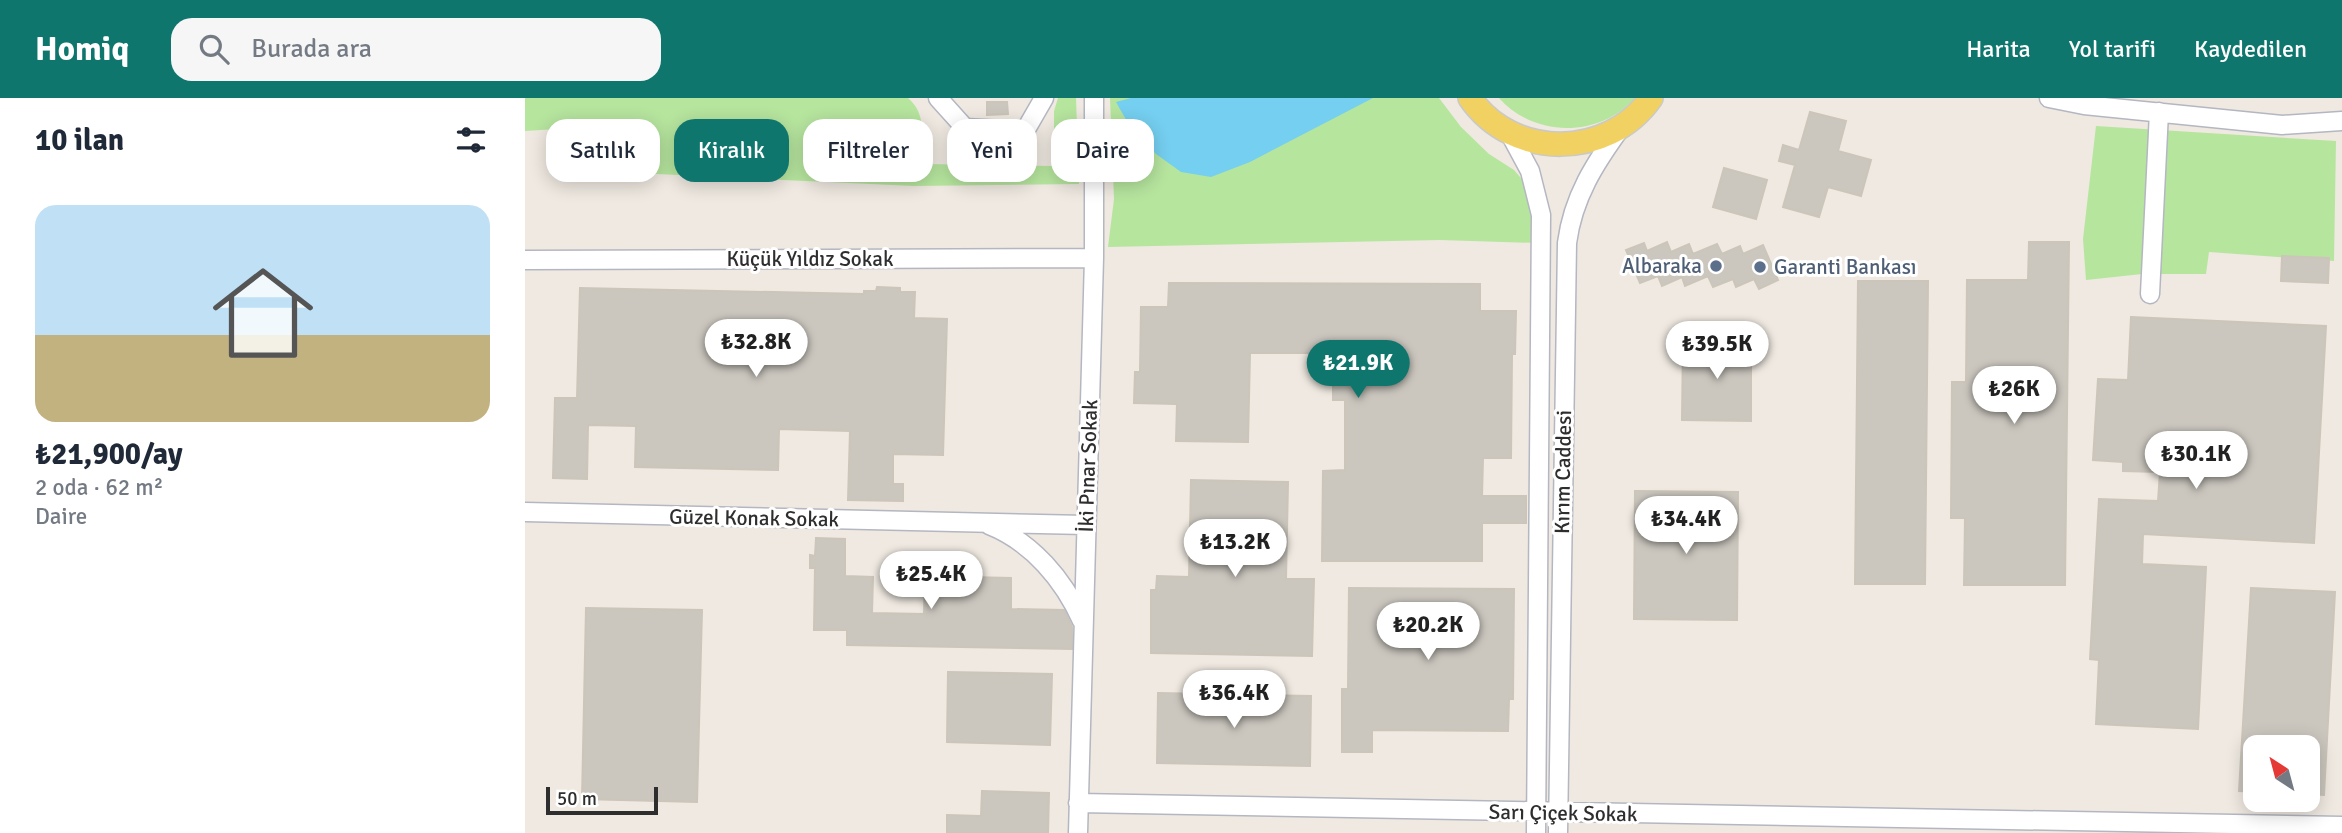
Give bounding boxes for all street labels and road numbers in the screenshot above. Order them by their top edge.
street label: Küçük Yıldız Sokak [727,246,894,272]
street label: İki Pınar Sokak [1073,399,1103,533]
street label: Kırım Caddesi [1549,410,1577,534]
street label: Güzel Konak Sokak [669,504,840,532]
street label: Sarı Çiçek Sokak [1488,799,1638,827]

